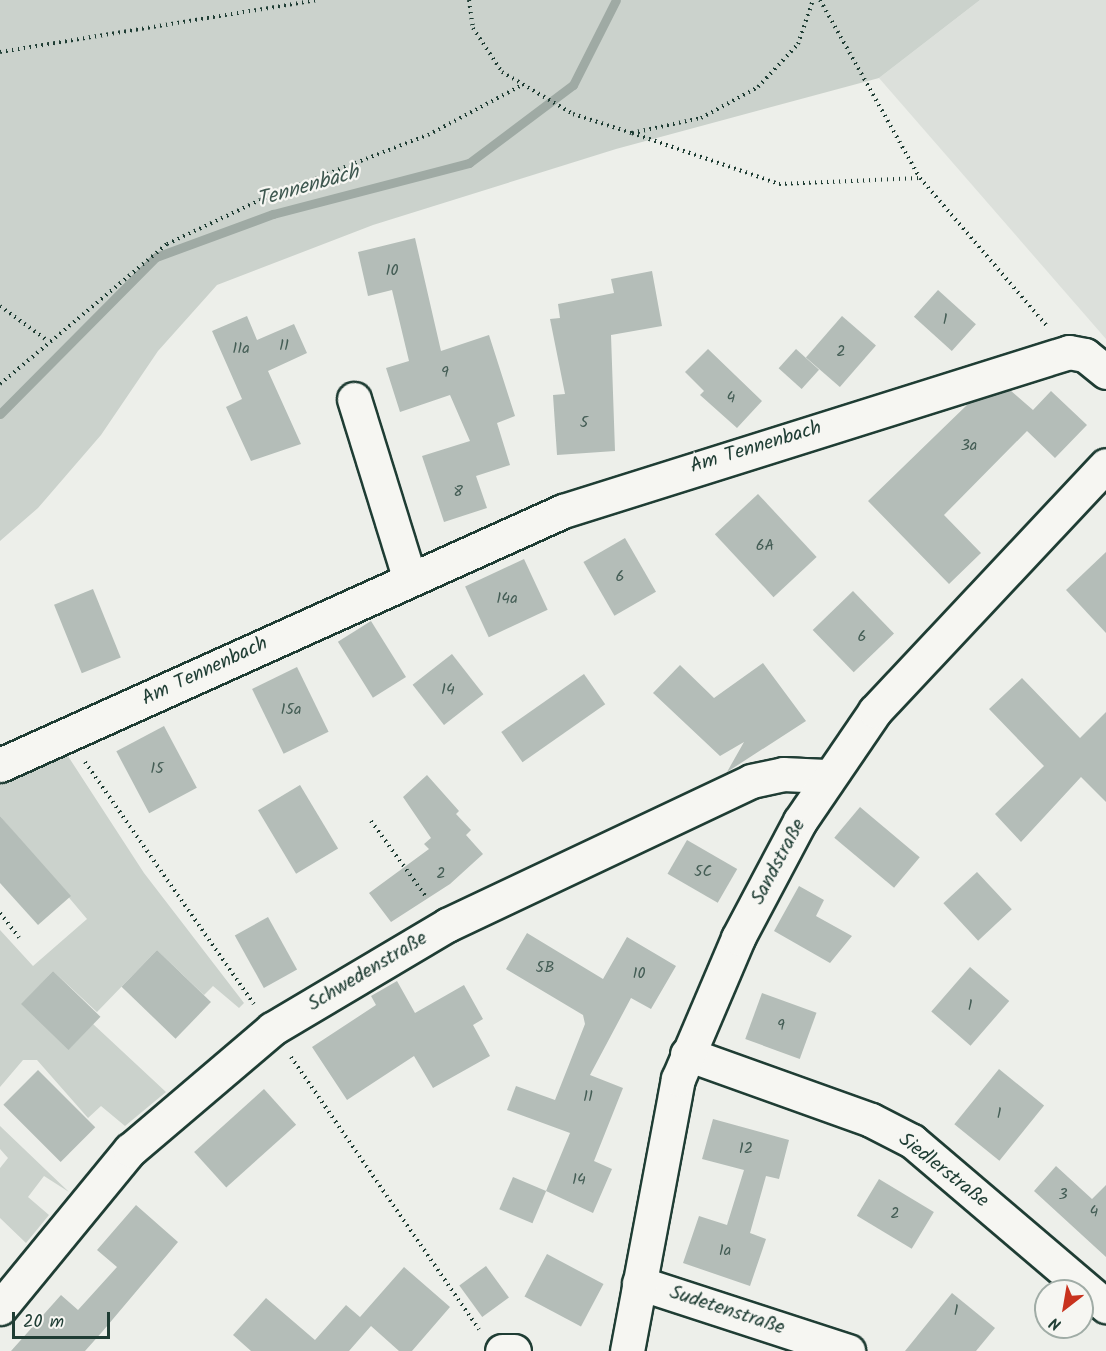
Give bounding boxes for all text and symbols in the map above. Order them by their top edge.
water label: Tennenbach [254,160,362,214]
house number: 10 [385,261,399,281]
house number: 1 [942,310,948,330]
house number: 11 [279,336,289,356]
house number: 11a [232,339,250,359]
house number: 2 [836,342,846,362]
house number: 9 [441,363,449,383]
house number: 4 [727,388,735,408]
house number: 5 [580,413,588,433]
street label: Am Tennenbach [687,417,825,479]
house number: 3a [961,436,977,456]
house number: 8 [453,482,463,502]
house number: 6A [756,536,774,556]
house number: 6 [616,567,624,587]
house number: 14a [496,589,518,609]
house number: 6 [858,627,866,647]
street label: Am Tennenbach [138,632,272,712]
house number: 14 [441,680,455,700]
house number: 15a [280,700,302,720]
house number: 15 [150,759,164,779]
street label: Sandstraße [746,815,812,909]
house number: 5C [694,862,712,882]
house number: 2 [436,864,446,884]
street label: Schwedenstraße [304,927,432,1017]
house number: 5B [536,958,554,978]
house number: 10 [632,964,646,984]
house number: 1 [967,996,973,1016]
house number: 9 [777,1016,785,1036]
house number: 11 [583,1087,593,1107]
house number: 1 [996,1104,1002,1124]
street label: Siedlerstraße [893,1128,993,1214]
house number: 12 [739,1139,753,1159]
house number: 14 [572,1170,586,1190]
house number: 3 [1058,1185,1068,1205]
house number: 4 [1090,1202,1098,1222]
house number: 2 [890,1204,900,1224]
house number: 1a [719,1241,731,1261]
north arrow [1034,1279,1094,1339]
street label: Sudetenstraße [666,1281,788,1341]
scale bar [15,1300,112,1338]
house number: 1 [953,1301,959,1321]
text: 20 m [23,1308,64,1337]
text: N [1045,1310,1066,1336]

